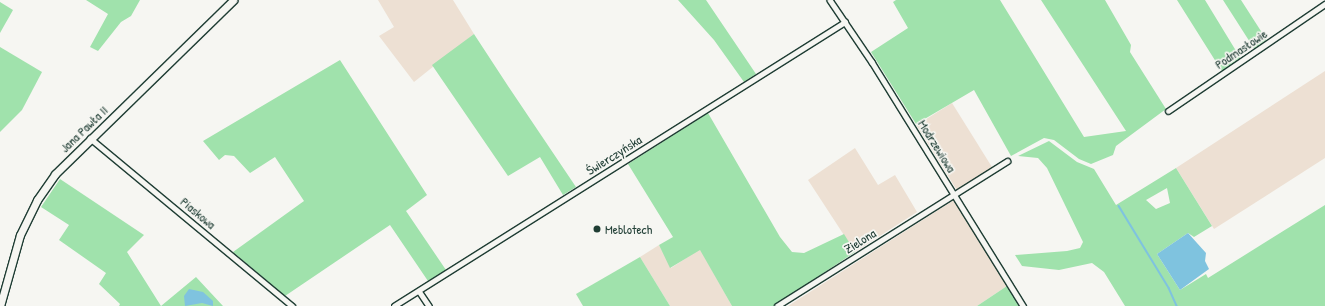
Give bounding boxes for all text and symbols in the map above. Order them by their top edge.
street label: Podmasłowie [1212,26,1270,72]
street label: Jana Pawła II [57,102,111,156]
street label: Modrzewiowa [915,117,959,175]
street label: Świerczyńska [583,132,645,178]
street label: Piaskowa [177,194,219,232]
place label: Meblotech [605,221,652,237]
marker: Meblotech [592,224,602,234]
street label: Zielona [841,225,879,257]

